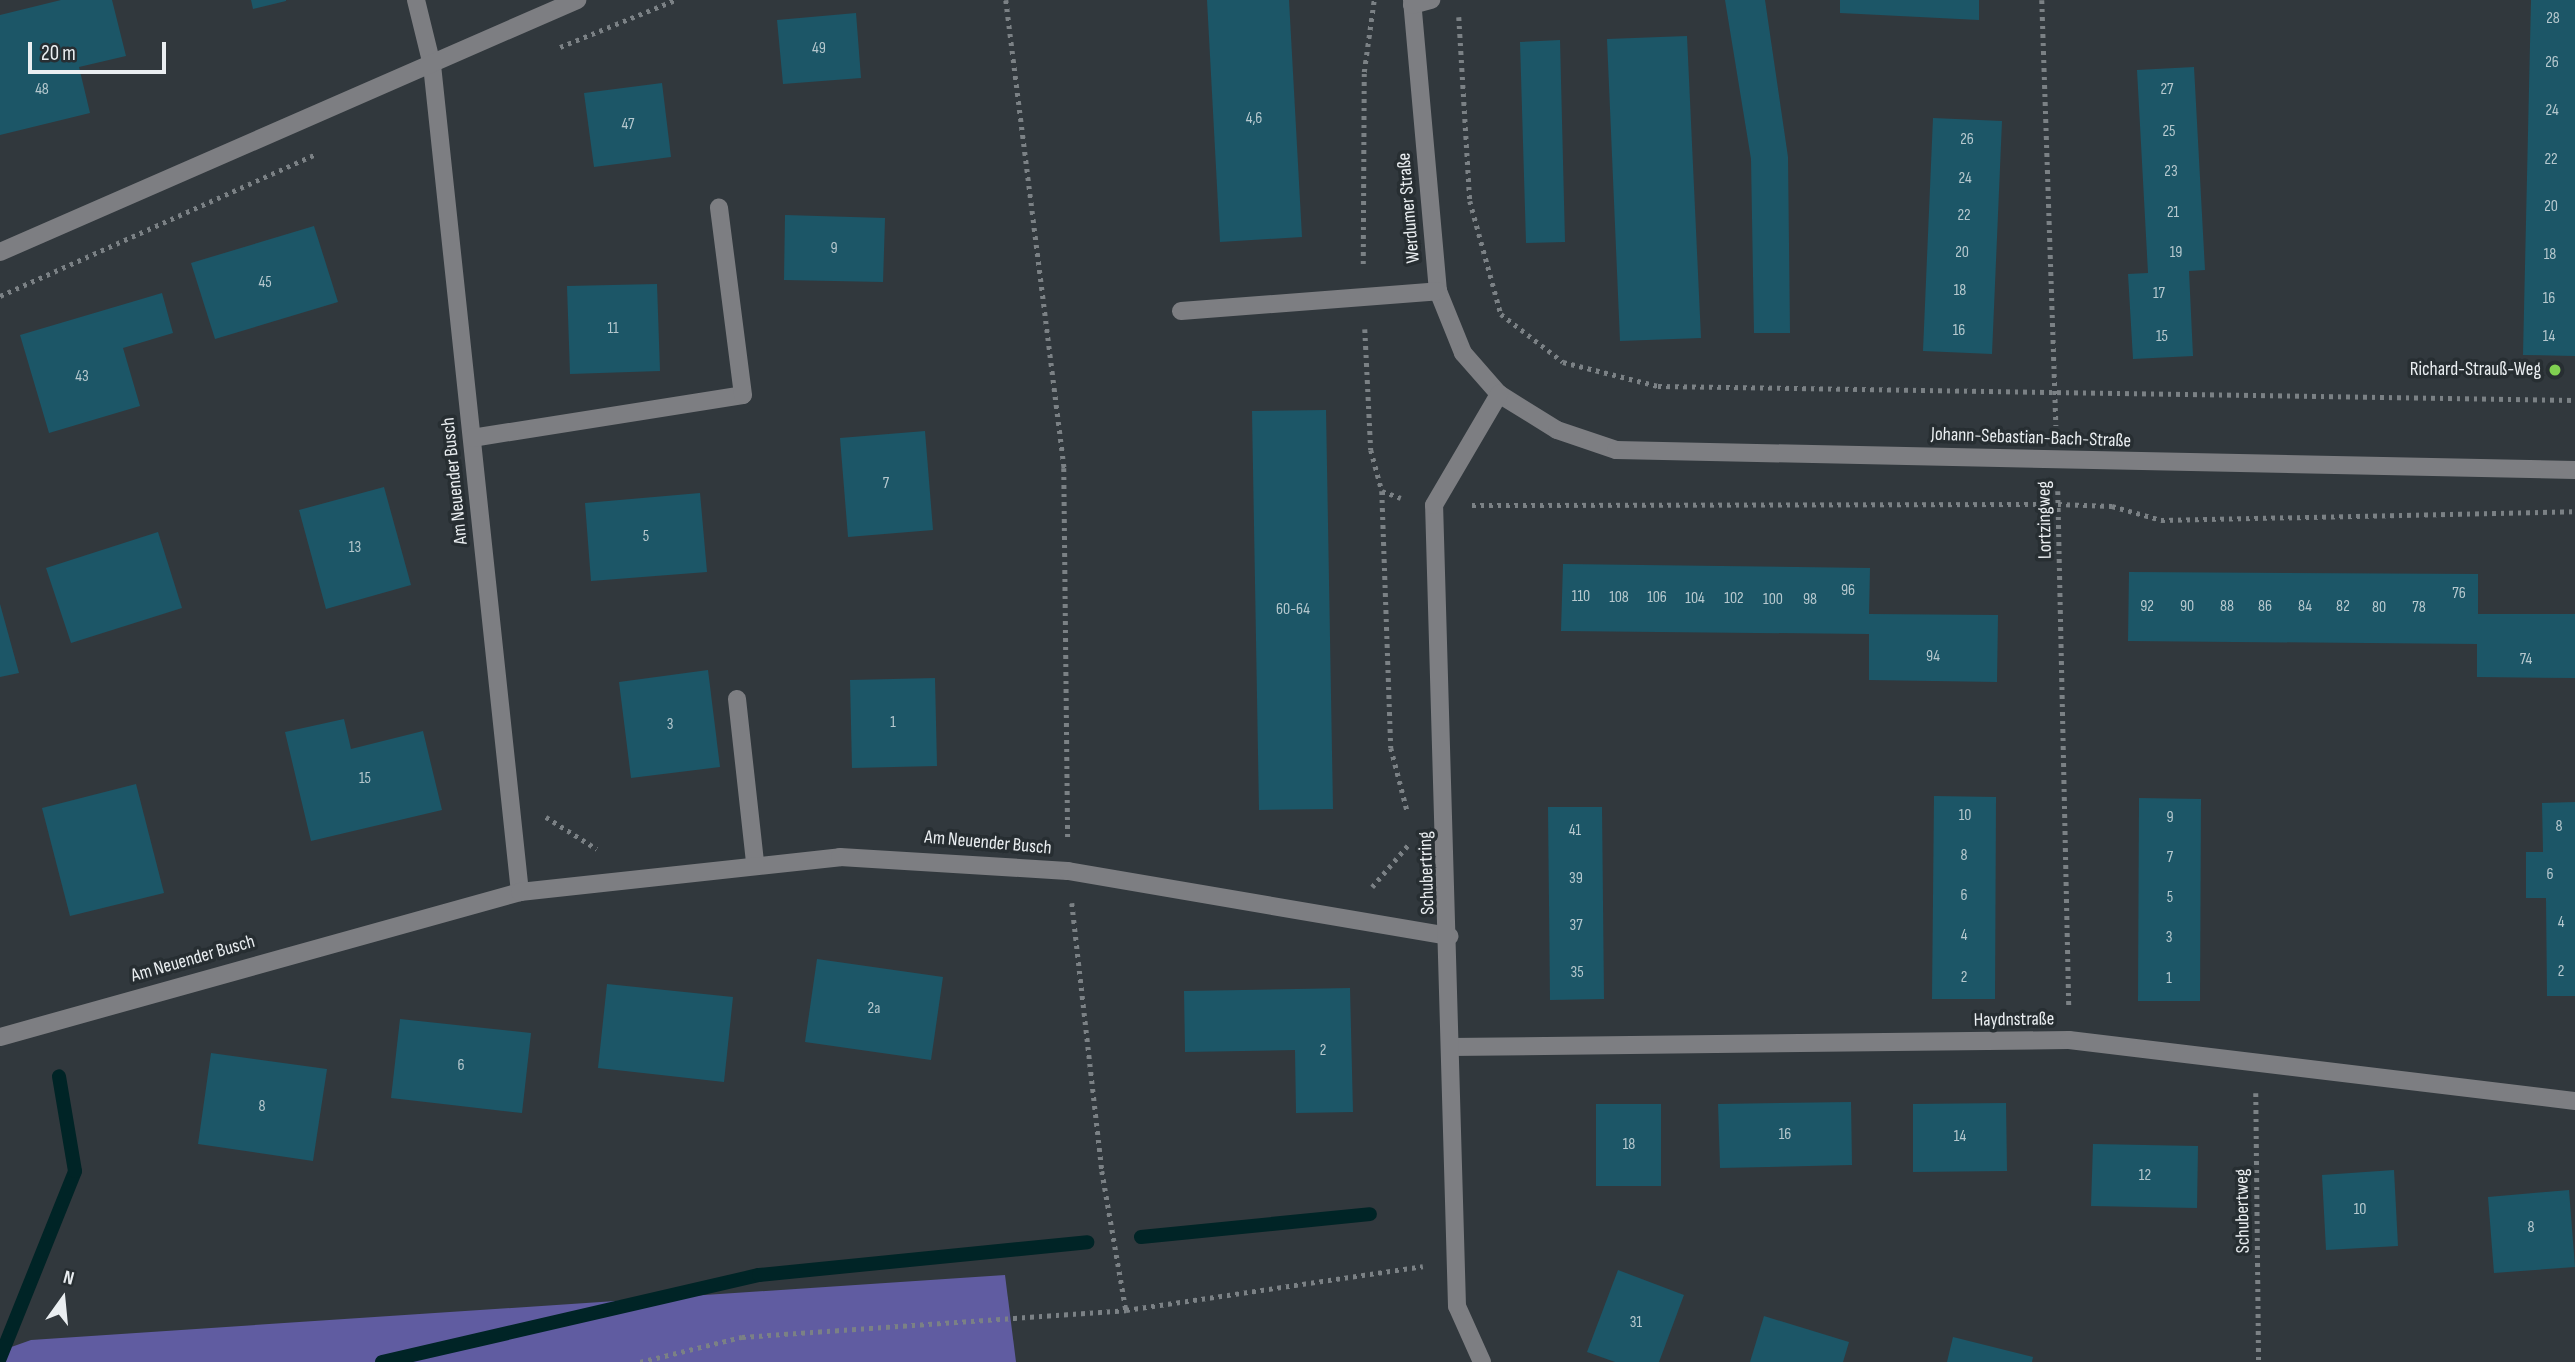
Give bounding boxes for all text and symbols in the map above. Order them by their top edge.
house number: 28 [2546,9,2560,29]
scale bar [32,28,170,72]
house number: 49 [812,39,826,59]
text: 20 m [41,41,76,66]
house number: 26 [2545,53,2559,73]
house number: 48 [35,80,49,100]
house number: 27 [2160,80,2174,100]
house number: 24 [2545,101,2559,121]
house number: 4,6 [1246,109,1262,129]
house number: 47 [622,115,634,135]
house number: 25 [2162,122,2176,142]
house number: 26 [1960,130,1974,150]
house number: 22 [2544,150,2558,170]
street label: Werdumer Straße [1393,152,1425,264]
house number: 23 [2164,162,2178,182]
house number: 24 [1958,169,1972,189]
house number: 20 [2544,197,2558,217]
house number: 21 [2167,203,2179,223]
house number: 22 [1957,206,1971,226]
house number: 9 [830,239,838,259]
house number: 20 [1955,243,1969,263]
house number: 19 [2170,243,2182,263]
house number: 18 [2544,245,2556,265]
house number: 45 [258,273,272,293]
house number: 18 [1954,281,1966,301]
house number: 17 [2153,284,2165,304]
house number: 16 [2543,289,2555,309]
house number: 11 [607,319,619,339]
house number: 16 [1953,321,1965,341]
house number: 15 [2156,327,2168,347]
house number: 14 [2543,327,2555,347]
place label: Richard-Strauß-Weg [2410,359,2541,381]
marker: Richard-Strauß-Weg [2547,362,2563,378]
house number: 43 [75,367,89,387]
street label: Am Neuender Busch [437,416,473,546]
street label: Johann-Sebastian-Bach-Straße [1931,423,2131,453]
house number: 7 [883,474,889,494]
street label: Lortzingweg [2033,481,2057,559]
house number: 5 [643,527,649,547]
house number: 13 [349,538,361,558]
house number: 96 [1841,581,1855,601]
house number: 76 [2452,584,2466,604]
house number: 110 [1572,587,1590,607]
house number: 108 [1609,588,1629,608]
house number: 106 [1647,588,1667,608]
house number: 104 [1685,589,1705,609]
house number: 102 [1724,589,1744,609]
house number: 100 [1763,590,1783,610]
house number: 98 [1803,590,1817,610]
house number: 92 [2140,597,2154,617]
house number: 90 [2180,597,2194,617]
house number: 88 [2220,597,2234,617]
house number: 86 [2258,597,2272,617]
house number: 84 [2298,597,2312,617]
house number: 82 [2336,597,2350,617]
house number: 80 [2372,598,2386,618]
house number: 78 [2412,598,2426,618]
house number: 60-64 [1276,600,1310,620]
house number: 94 [1926,647,1940,667]
house number: 74 [2520,650,2532,670]
house number: 1 [890,713,896,733]
house number: 3 [667,715,673,735]
house number: 15 [359,769,371,789]
house number: 10 [1959,806,1971,826]
house number: 9 [2166,808,2174,828]
house number: 8 [2555,817,2563,837]
house number: 41 [1569,821,1581,841]
street label: Am Neuender Busch [923,826,1053,860]
street label: Schubertring [1414,831,1440,915]
house number: 8 [1960,846,1968,866]
house number: 7 [2167,848,2173,868]
house number: 6 [2546,865,2554,885]
house number: 39 [1569,869,1583,889]
house number: 6 [1960,886,1968,906]
house number: 5 [2167,888,2173,908]
house number: 4 [2558,913,2564,933]
house number: 37 [1569,916,1583,936]
house number: 4 [1961,926,1967,946]
house number: 3 [2166,928,2172,948]
street label: Am Neuender Busch [128,930,258,988]
house number: 2 [2558,962,2564,982]
house number: 35 [1570,963,1584,983]
house number: 2 [1961,968,1967,988]
house number: 1 [2166,969,2172,989]
house number: 2a [868,999,880,1019]
street label: Haydnstraße [1973,1008,2055,1032]
house number: 2 [1320,1041,1326,1061]
house number: 6 [457,1056,465,1076]
house number: 8 [258,1097,266,1117]
house number: 16 [1779,1125,1791,1145]
house number: 14 [1954,1127,1966,1147]
house number: 18 [1623,1135,1635,1155]
house number: 12 [2139,1166,2151,1186]
street label: Schubertweg [2231,1168,2255,1254]
house number: 10 [2354,1200,2366,1220]
house number: 8 [2527,1218,2535,1238]
north arrow [28,1264,98,1334]
text: N [61,1266,76,1291]
house number: 31 [1630,1313,1642,1333]

